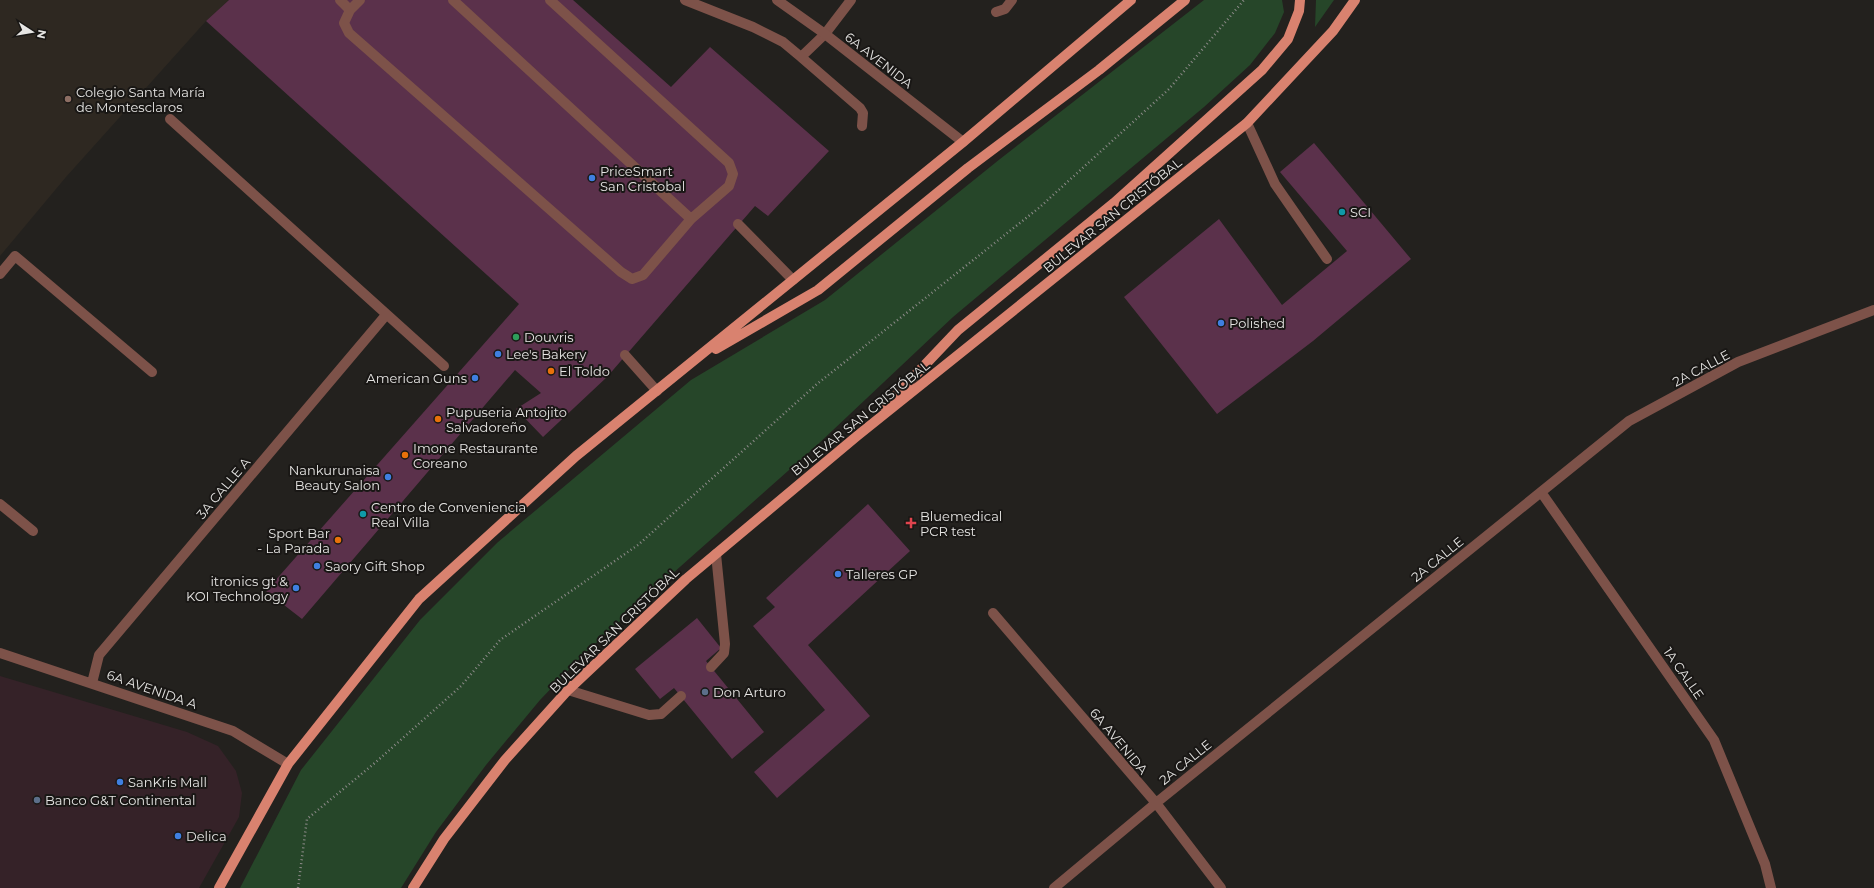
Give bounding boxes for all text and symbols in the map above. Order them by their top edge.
north arrow [12,12,52,52]
text: N [34,28,50,40]
street label: 6A AVENIDA [842,29,917,92]
place label: Colegio Santa María de Montesclaros [76,84,205,115]
marker: Colegio Santa María de Montesclaros [63,94,73,104]
street label: BULEVAR SAN CRISTÓBAL [1039,154,1185,276]
place label: PriceSmart San Cristobal [600,163,685,194]
marker: PriceSmart San Cristobal [587,173,597,183]
place label: SCI [1350,204,1371,220]
marker: SCI [1337,207,1347,217]
place label: Polished [1229,315,1285,331]
marker: Polished [1216,318,1226,328]
place label: Douvris [524,329,574,345]
marker: Douvris [511,332,521,342]
place label: Lee's Bakery [506,346,587,362]
street label: 2A CALLE [1670,346,1732,390]
marker: Lee's Bakery [493,349,503,359]
street label: BULEVAR SAN CRISTÓBAL [787,357,933,479]
place label: El Toldo [559,363,610,379]
marker: El Toldo [546,366,556,376]
place label: American Guns [366,370,467,386]
marker: American Guns [470,373,480,383]
place label: Pupuseria Antojito Salvadoreño [446,404,567,435]
marker: Pupuseria Antojito Salvadoreño [433,414,443,424]
place label: Imone Restaurante Coreano [413,440,538,471]
marker: Imone Restaurante Coreano [400,450,410,460]
street label: 3A CALLE A [193,454,254,522]
place label: Nankurunaisa Beauty Salon [289,462,380,493]
marker: Nankurunaisa Beauty Salon [383,472,393,482]
place label: Centro de Conveniencia Real Villa [371,499,526,530]
place label: Bluemedical PCR test [920,508,1002,539]
marker: Centro de Conveniencia Real Villa [358,509,368,519]
marker: Bluemedical PCR test [905,517,917,529]
place label: Sport Bar - La Parada [257,525,330,556]
street label: 2A CALLE [1408,533,1466,585]
marker: Sport Bar - La Parada [333,535,343,545]
place label: Saory Gift Shop [325,558,425,574]
marker: Saory Gift Shop [312,561,322,571]
street label: BULEVAR SAN CRISTÓBAL [546,564,682,696]
place label: Talleres GP [846,566,918,582]
marker: Talleres GP [833,569,843,579]
place label: itronics gt & KOI Technology [186,573,289,604]
marker: itronics gt & KOI Technology [291,583,301,593]
street label: 1A CALLE [1660,644,1708,702]
street label: 6A AVENIDA A [105,666,200,712]
place label: Don Arturo [713,684,786,700]
marker: Don Arturo [700,687,710,697]
street label: 6A AVENIDA [1087,705,1152,778]
street label: 2A CALLE [1156,736,1214,788]
place label: SanKris Mall [128,774,207,790]
marker: SanKris Mall [115,777,125,787]
place label: Banco G&T Continental [45,792,196,808]
marker: Banco G&T Continental [32,795,42,805]
place label: Delica [186,828,227,844]
marker: Delica [173,831,183,841]

